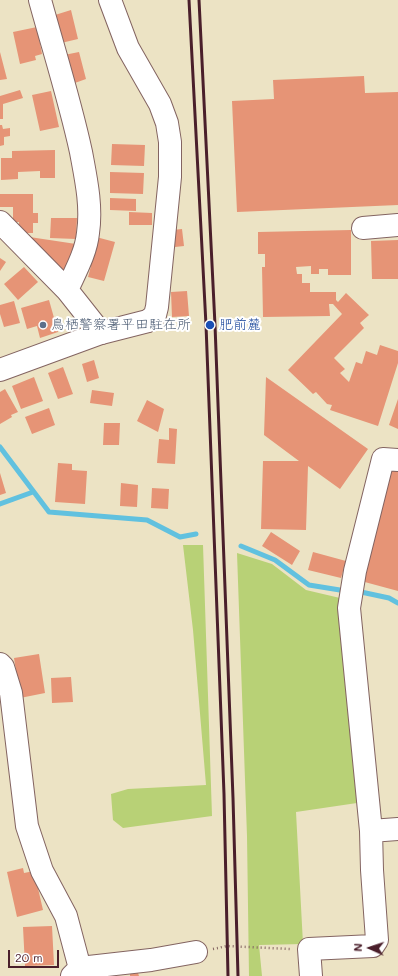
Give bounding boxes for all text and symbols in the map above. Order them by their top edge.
place label: 鳥栖警察署平田駐在所 [51,317,191,333]
place label: 肥前麓 [219,317,261,333]
marker: 肥前麓 [204,319,216,331]
marker: 鳥栖警察署平田駐在所 [38,320,48,330]
north arrow [350,928,390,968]
scale bar [10,942,61,968]
text: N [350,943,365,952]
text: 20 m [15,949,43,965]

